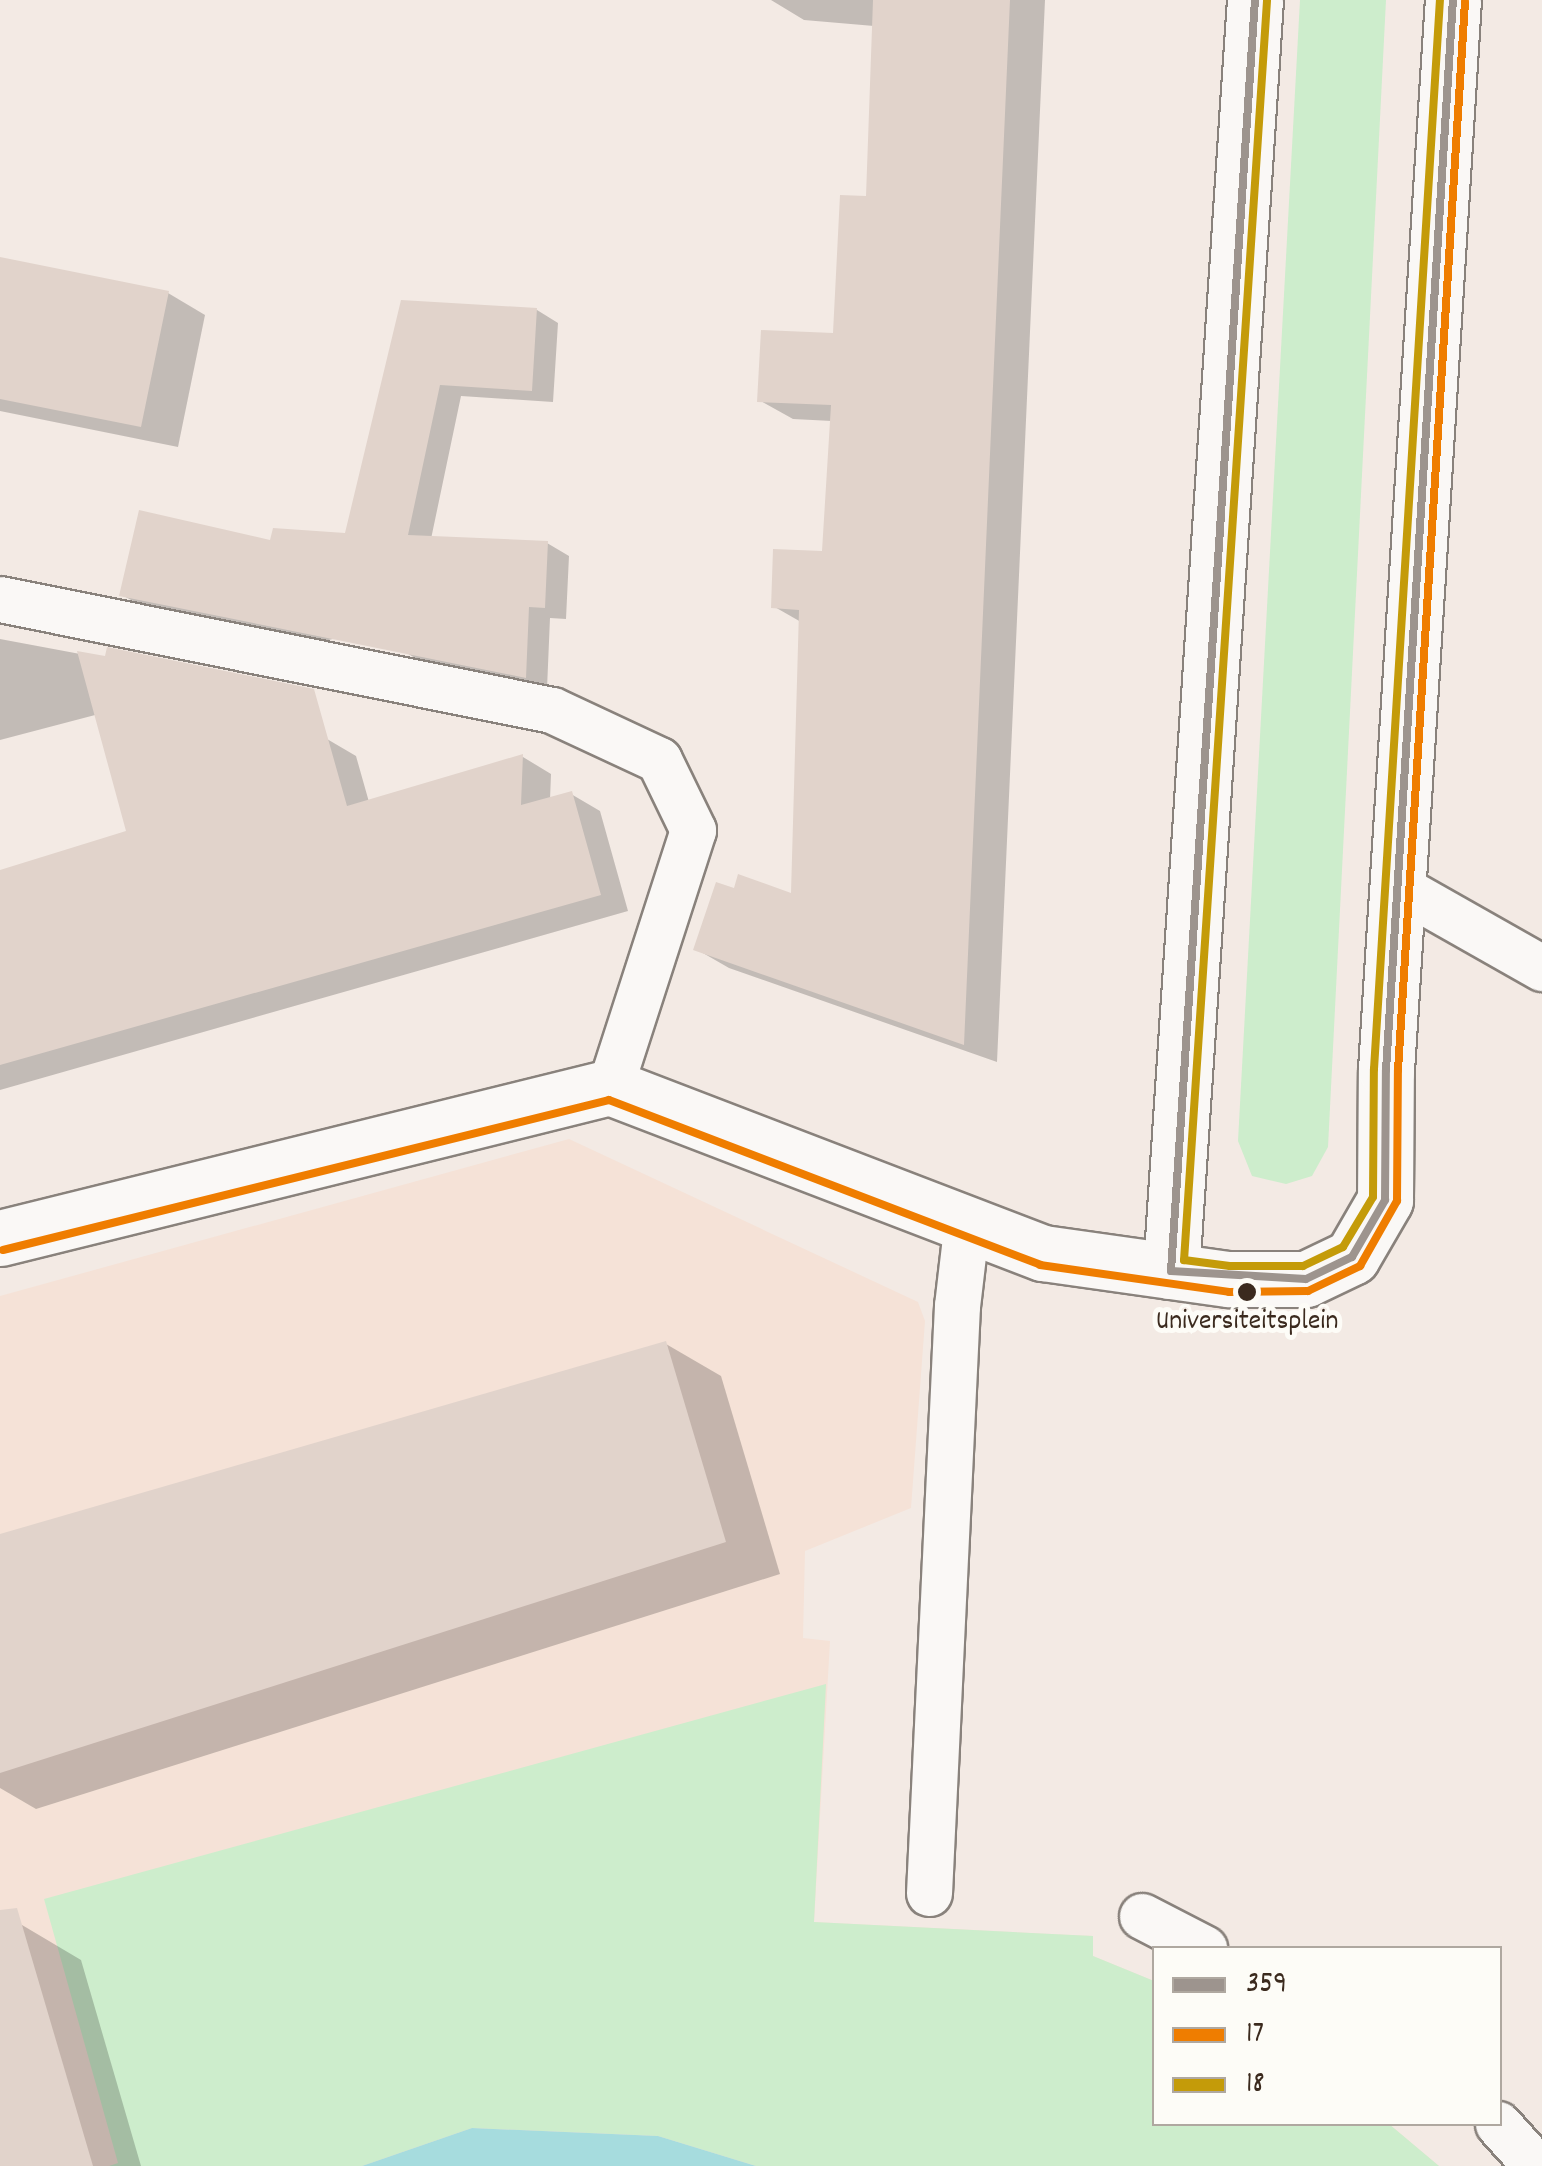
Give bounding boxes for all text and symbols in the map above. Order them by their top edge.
marker: Universiteitsplein [1237,1282,1257,1302]
place label: Universiteitsplein [1156,1306,1338,1340]
legend [1152,1946,1502,2126]
text: 359 [1246,1964,1287,2007]
text: 17 [1246,2014,1264,2057]
text: 18 [1246,2064,1265,2107]

